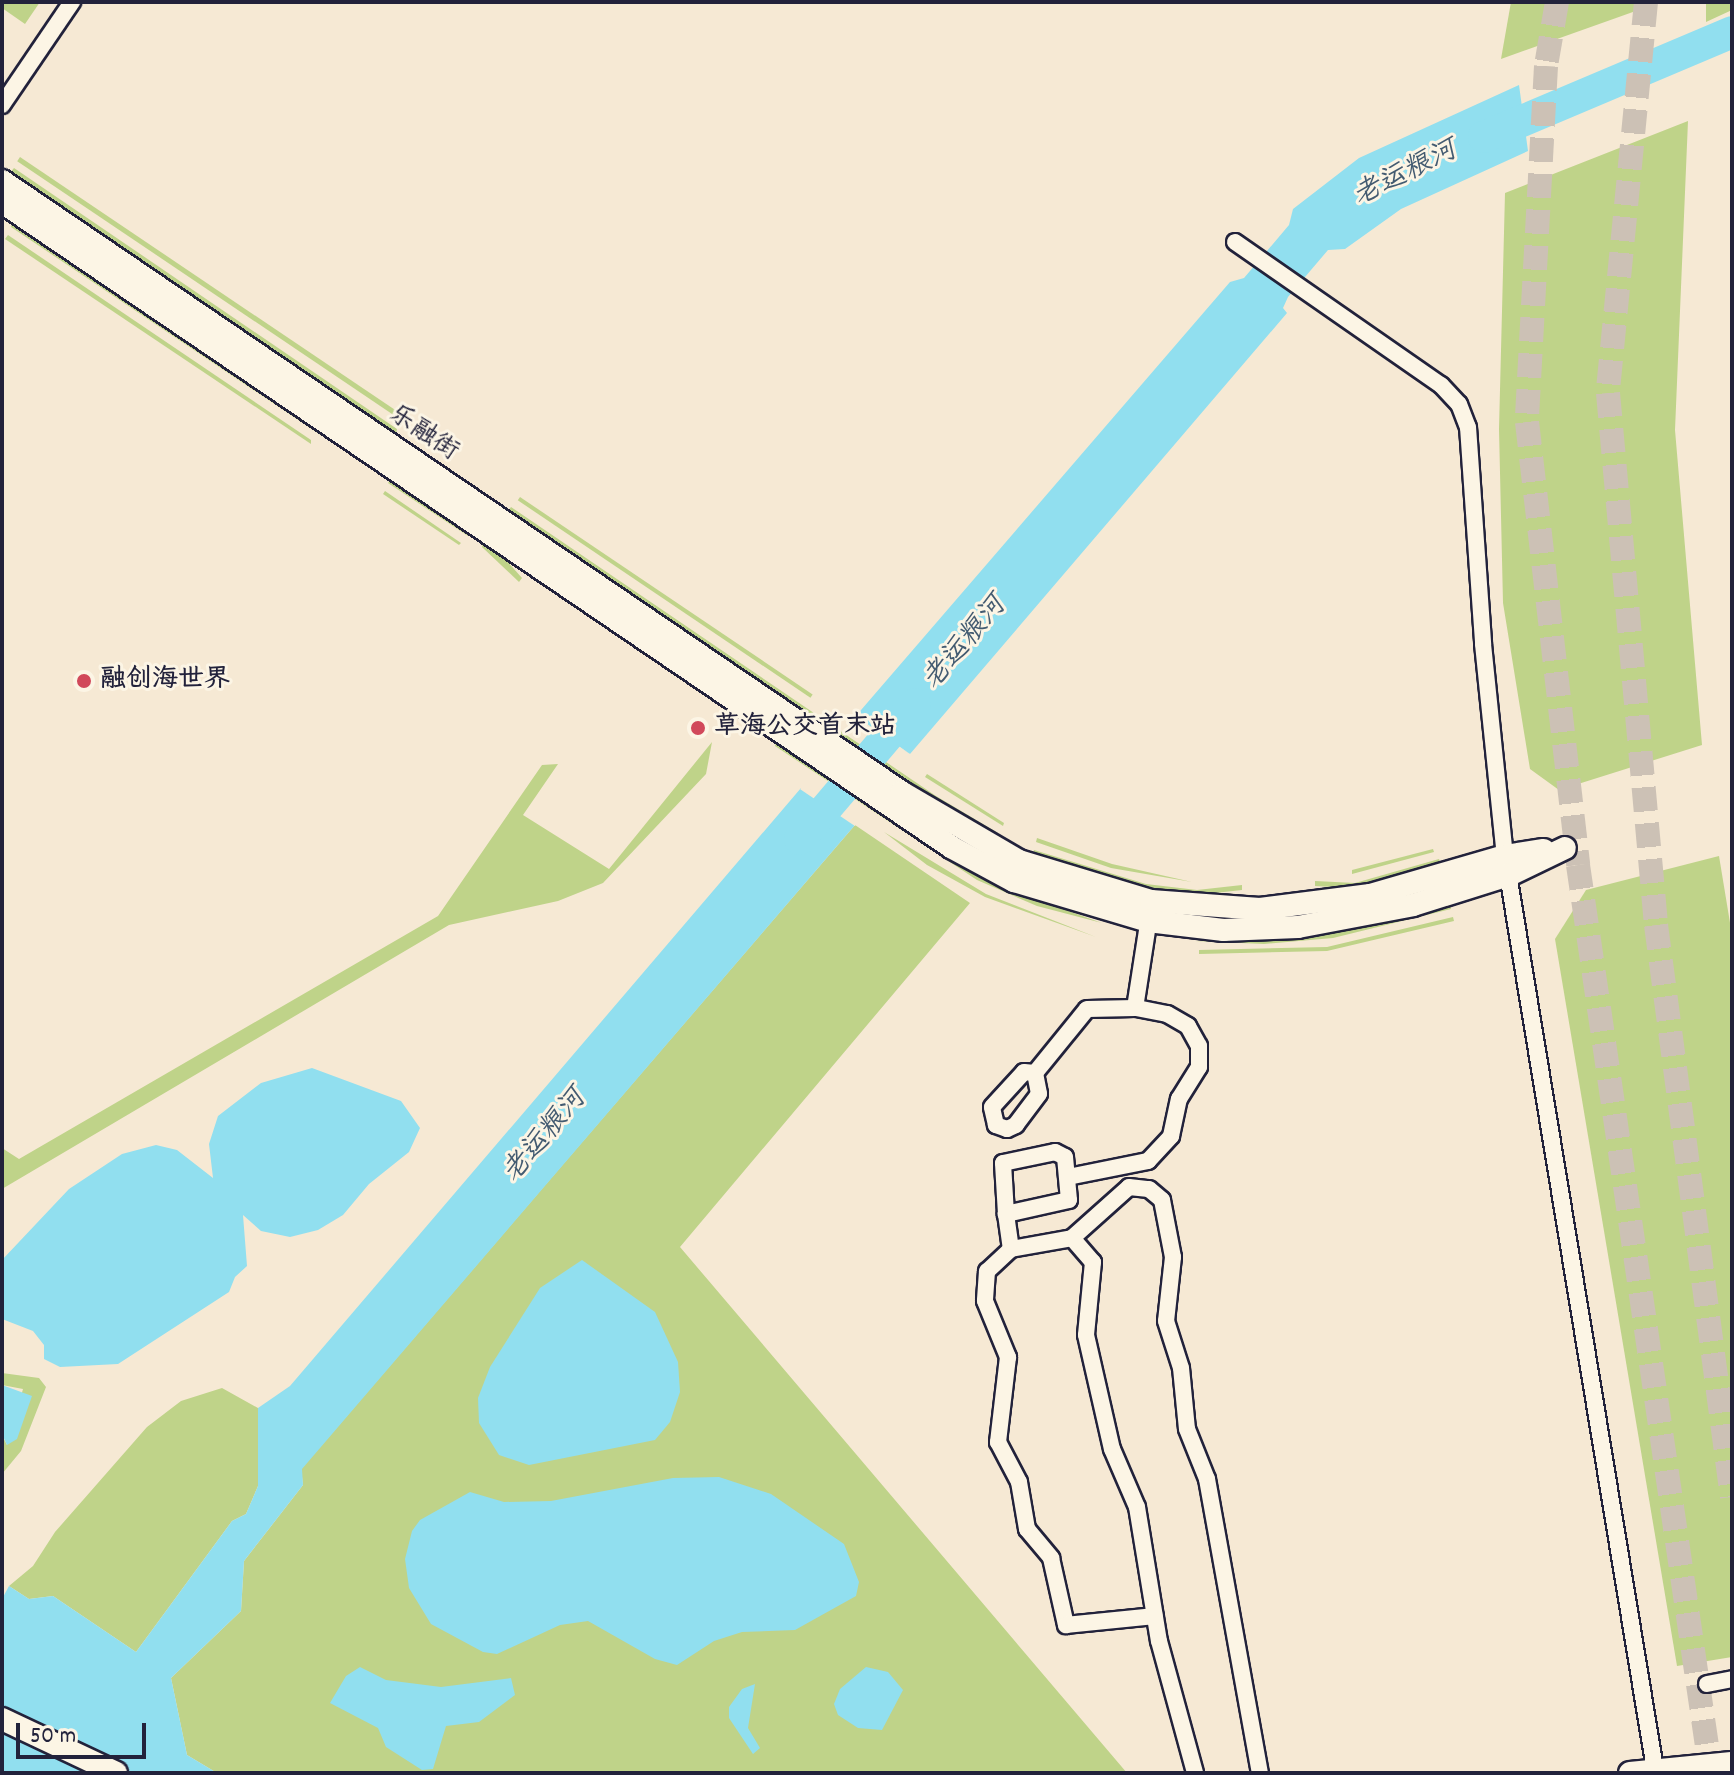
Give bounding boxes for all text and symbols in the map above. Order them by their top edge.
water label: 老运粮河 [1348,135,1464,215]
street label: 乐融街 [382,399,464,469]
water label: 老运粮河 [917,590,1015,698]
place label: 融创海世界 [100,665,230,697]
marker: 融创海世界 [75,672,93,690]
place label: 草海公交首末站 [714,712,896,744]
marker: 草海公交首末站 [689,719,707,737]
water label: 老运粮河 [497,1083,595,1191]
scale bar [20,1707,150,1757]
text: 50 m [30,1720,76,1754]

